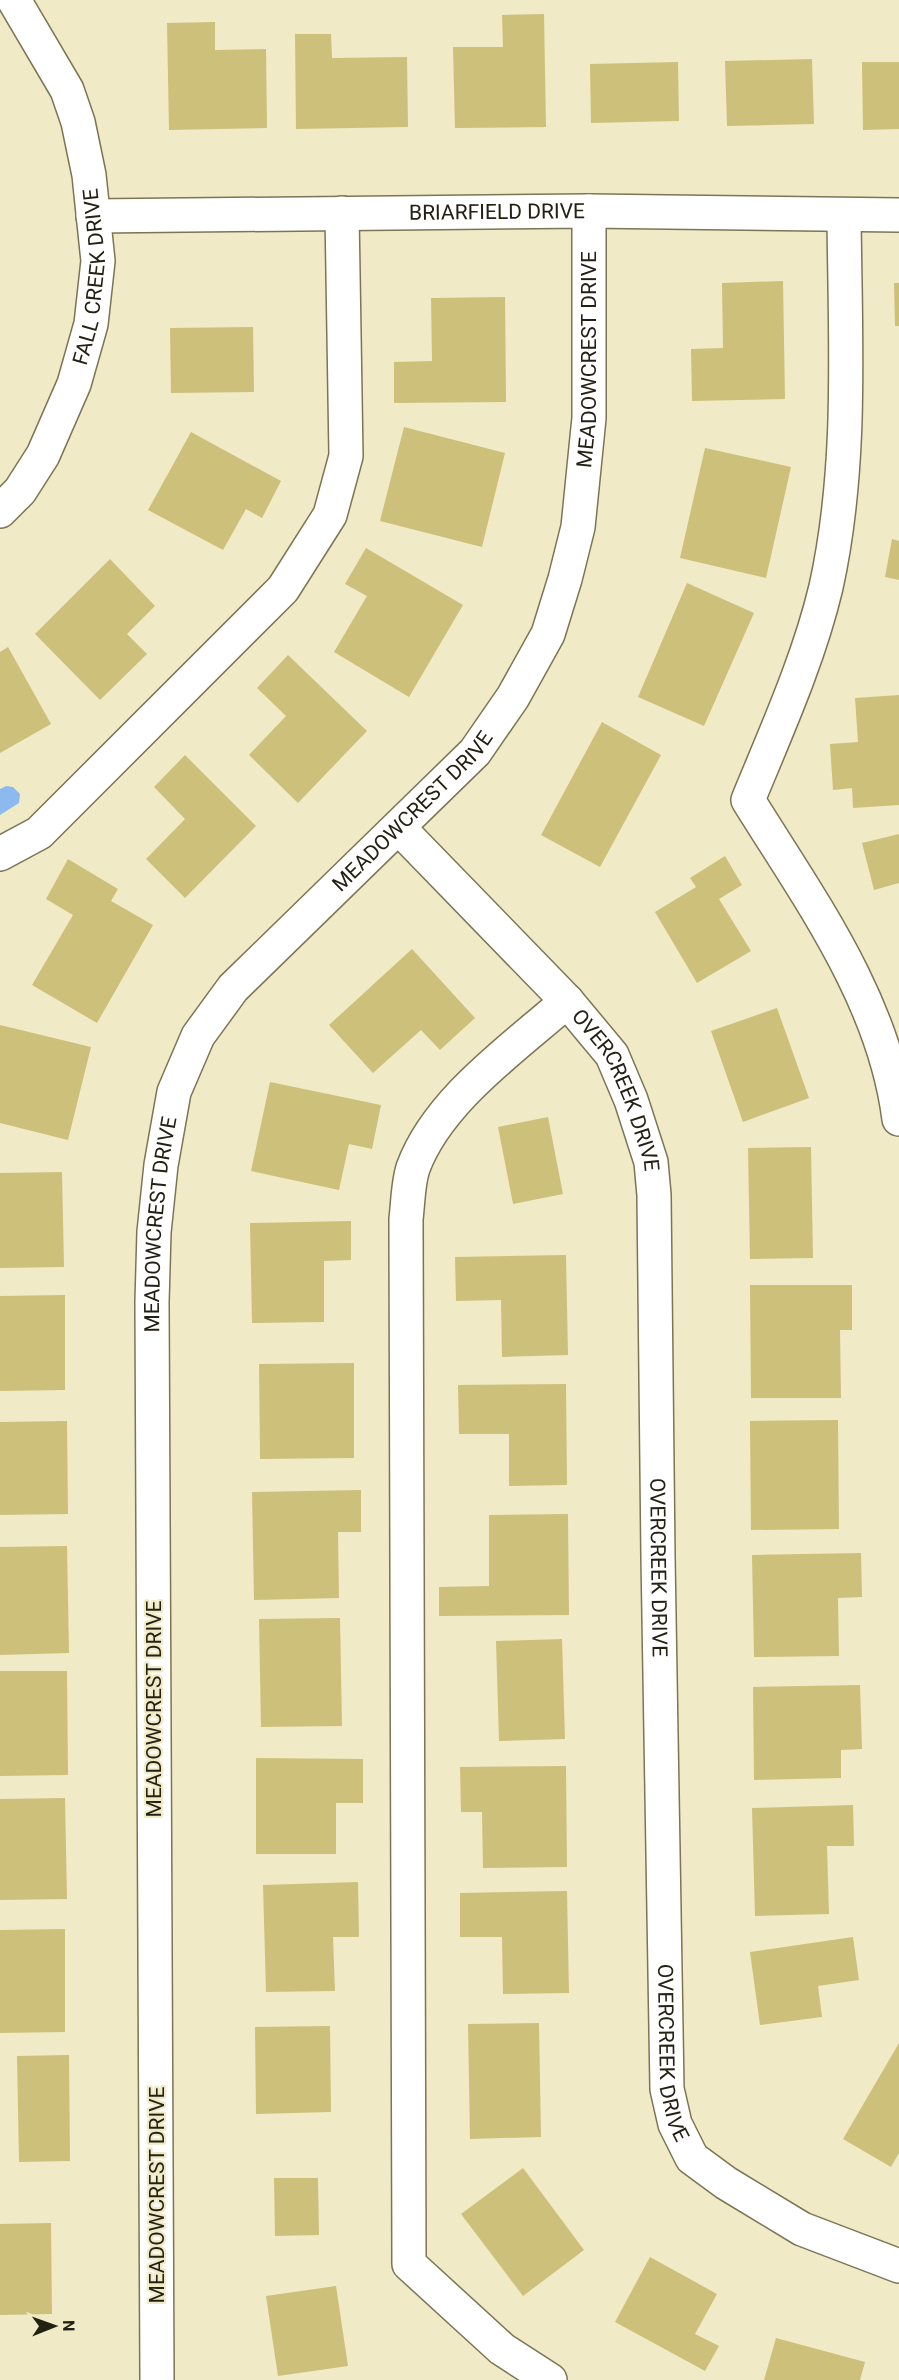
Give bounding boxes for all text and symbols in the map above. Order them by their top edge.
street label: FALL CREEK DRIVE [68,187,110,368]
street label: BRIARFIELD DRIVE [409,199,585,225]
street label: MEADOWCREST DRIVE [572,251,601,469]
street label: MEADOWCREST DRIVE [327,727,498,896]
street label: OVERCREEK DRIVE [567,1004,664,1172]
street label: MEADOWCREST DRIVE [140,1114,181,1333]
street label: OVERCREEK DRIVE [645,1478,672,1657]
street label: MEADOWCREST DRIVE [142,1600,166,1817]
street label: OVERCREEK DRIVE [653,1964,694,2146]
street label: MEADOWCREST DRIVE [145,2086,169,2303]
north arrow [24,2296,84,2356]
text: N [59,2320,78,2332]

